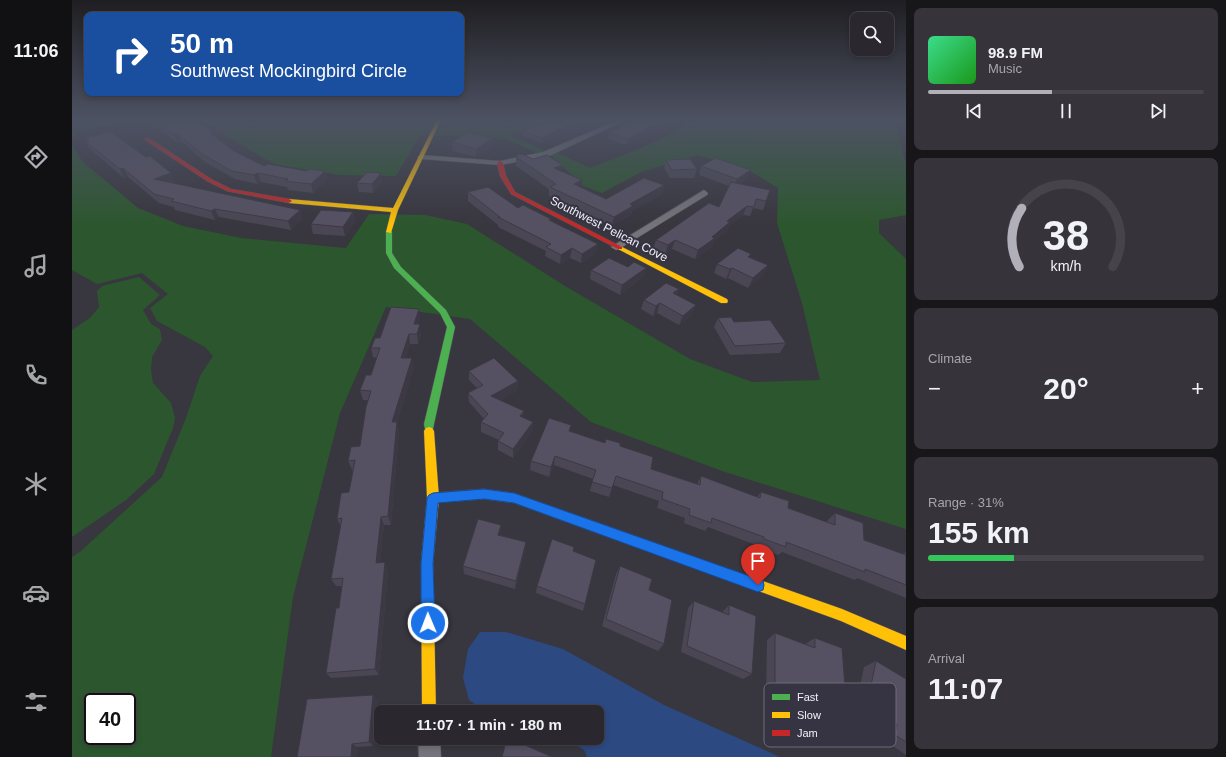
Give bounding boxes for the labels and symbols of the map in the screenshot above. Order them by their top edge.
street label: Southwest Pelican Cove [548,193,670,265]
pin [741,544,775,585]
position arrow [407,602,449,644]
legend [764,683,896,747]
text: Fast [797,691,818,703]
speed limit sign: 40 [84,693,136,745]
text: Slow [797,709,821,721]
text: Jam [797,727,818,739]

